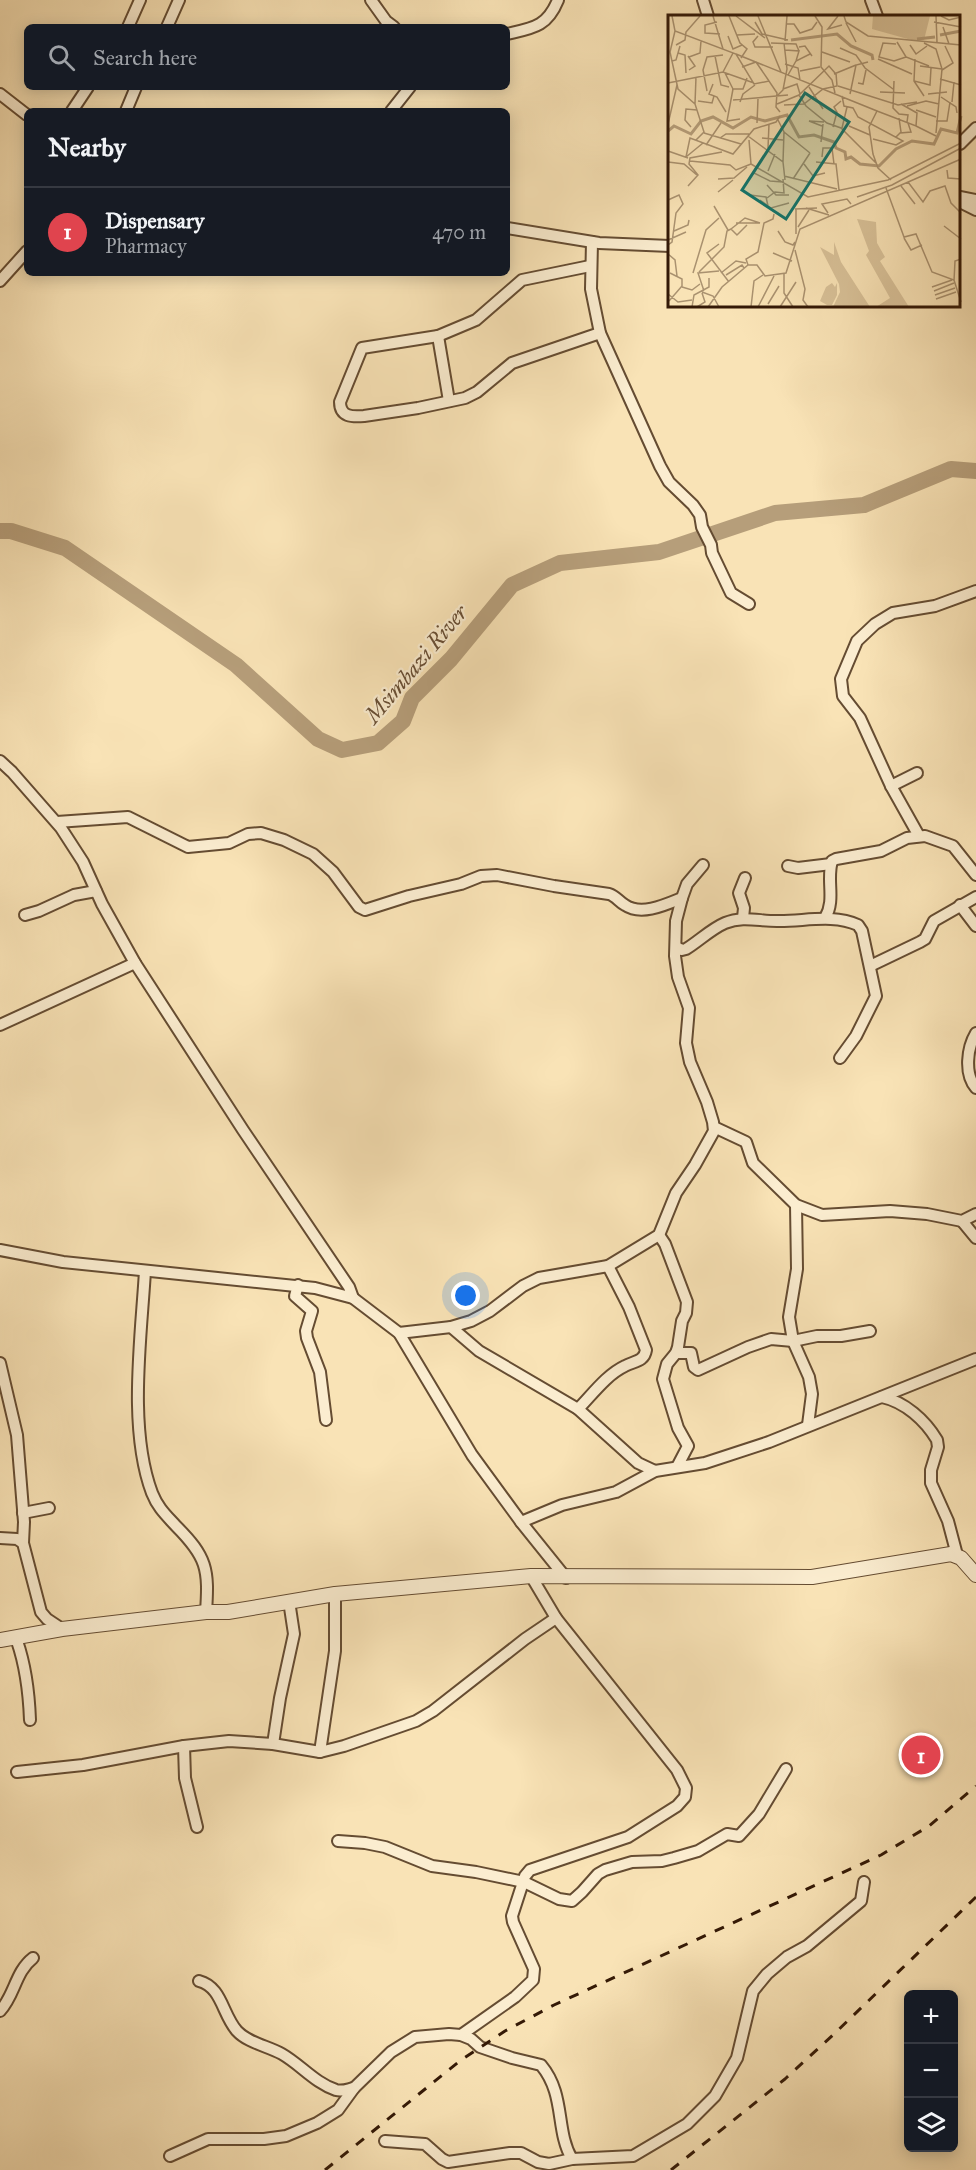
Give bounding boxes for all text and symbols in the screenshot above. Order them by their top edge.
inset map [668,15,961,308]
search box [24,24,510,90]
icon: search [45,41,78,74]
text: Search here [93,44,197,71]
text: Nearby [48,131,126,163]
text: Dispensary [105,207,204,234]
text: 1 [64,220,71,244]
text: 470 m [432,220,486,244]
text: Pharmacy [105,234,187,258]
water label: Msimbazi River [357,598,474,730]
your location [451,1281,480,1310]
pin: 1 [902,1732,940,1778]
map controls [904,1990,958,2152]
button: + [904,1990,958,2044]
button: − [904,2044,958,2098]
button: layers [904,2098,958,2152]

